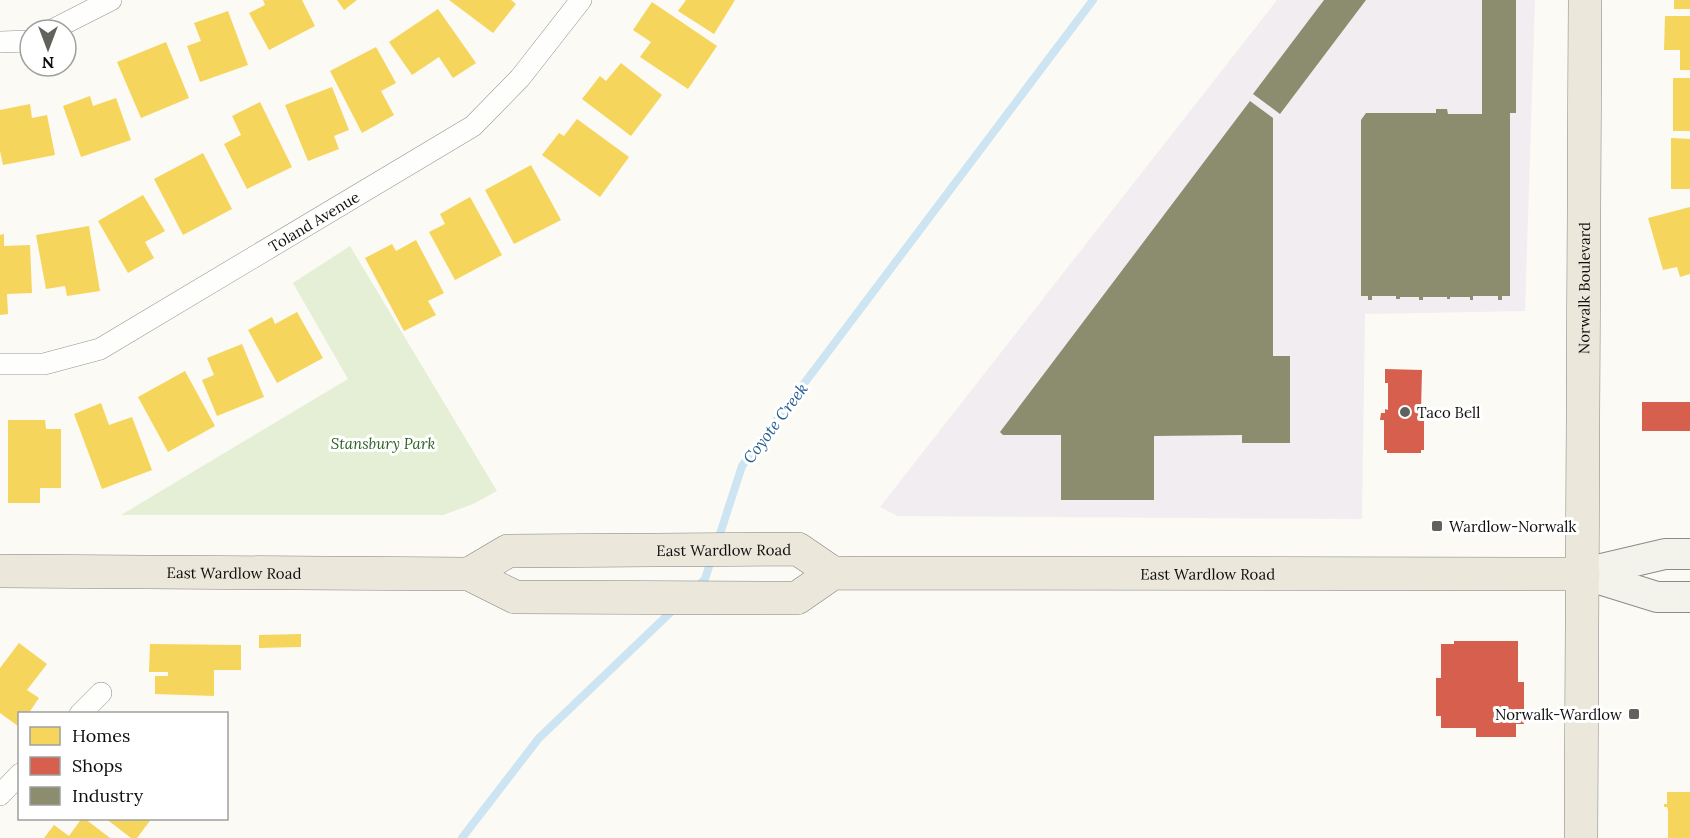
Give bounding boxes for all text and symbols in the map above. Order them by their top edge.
north arrow [18,18,78,78]
text: N [42,53,54,73]
street label: Toland Avenue [265,187,363,256]
street label: Norwalk Boulevard [1574,222,1593,354]
water label: Coyote Creek [738,379,812,467]
place label: Taco Bell [1417,403,1480,422]
marker: Taco Bell [1398,405,1412,419]
park label: Stansbury Park [331,434,435,453]
place label: Wardlow-Norwalk [1449,517,1576,536]
marker: Wardlow-Norwalk [1430,519,1444,533]
street label: East Wardlow Road [656,540,791,559]
street label: East Wardlow Road [167,563,301,582]
street label: East Wardlow Road [1140,564,1275,583]
place label: Norwalk-Wardlow [1495,705,1622,724]
marker: Norwalk-Wardlow [1627,707,1641,721]
legend [18,712,228,820]
text: Homes [72,724,130,747]
text: Shops [72,754,123,777]
text: Industry [72,784,144,807]

